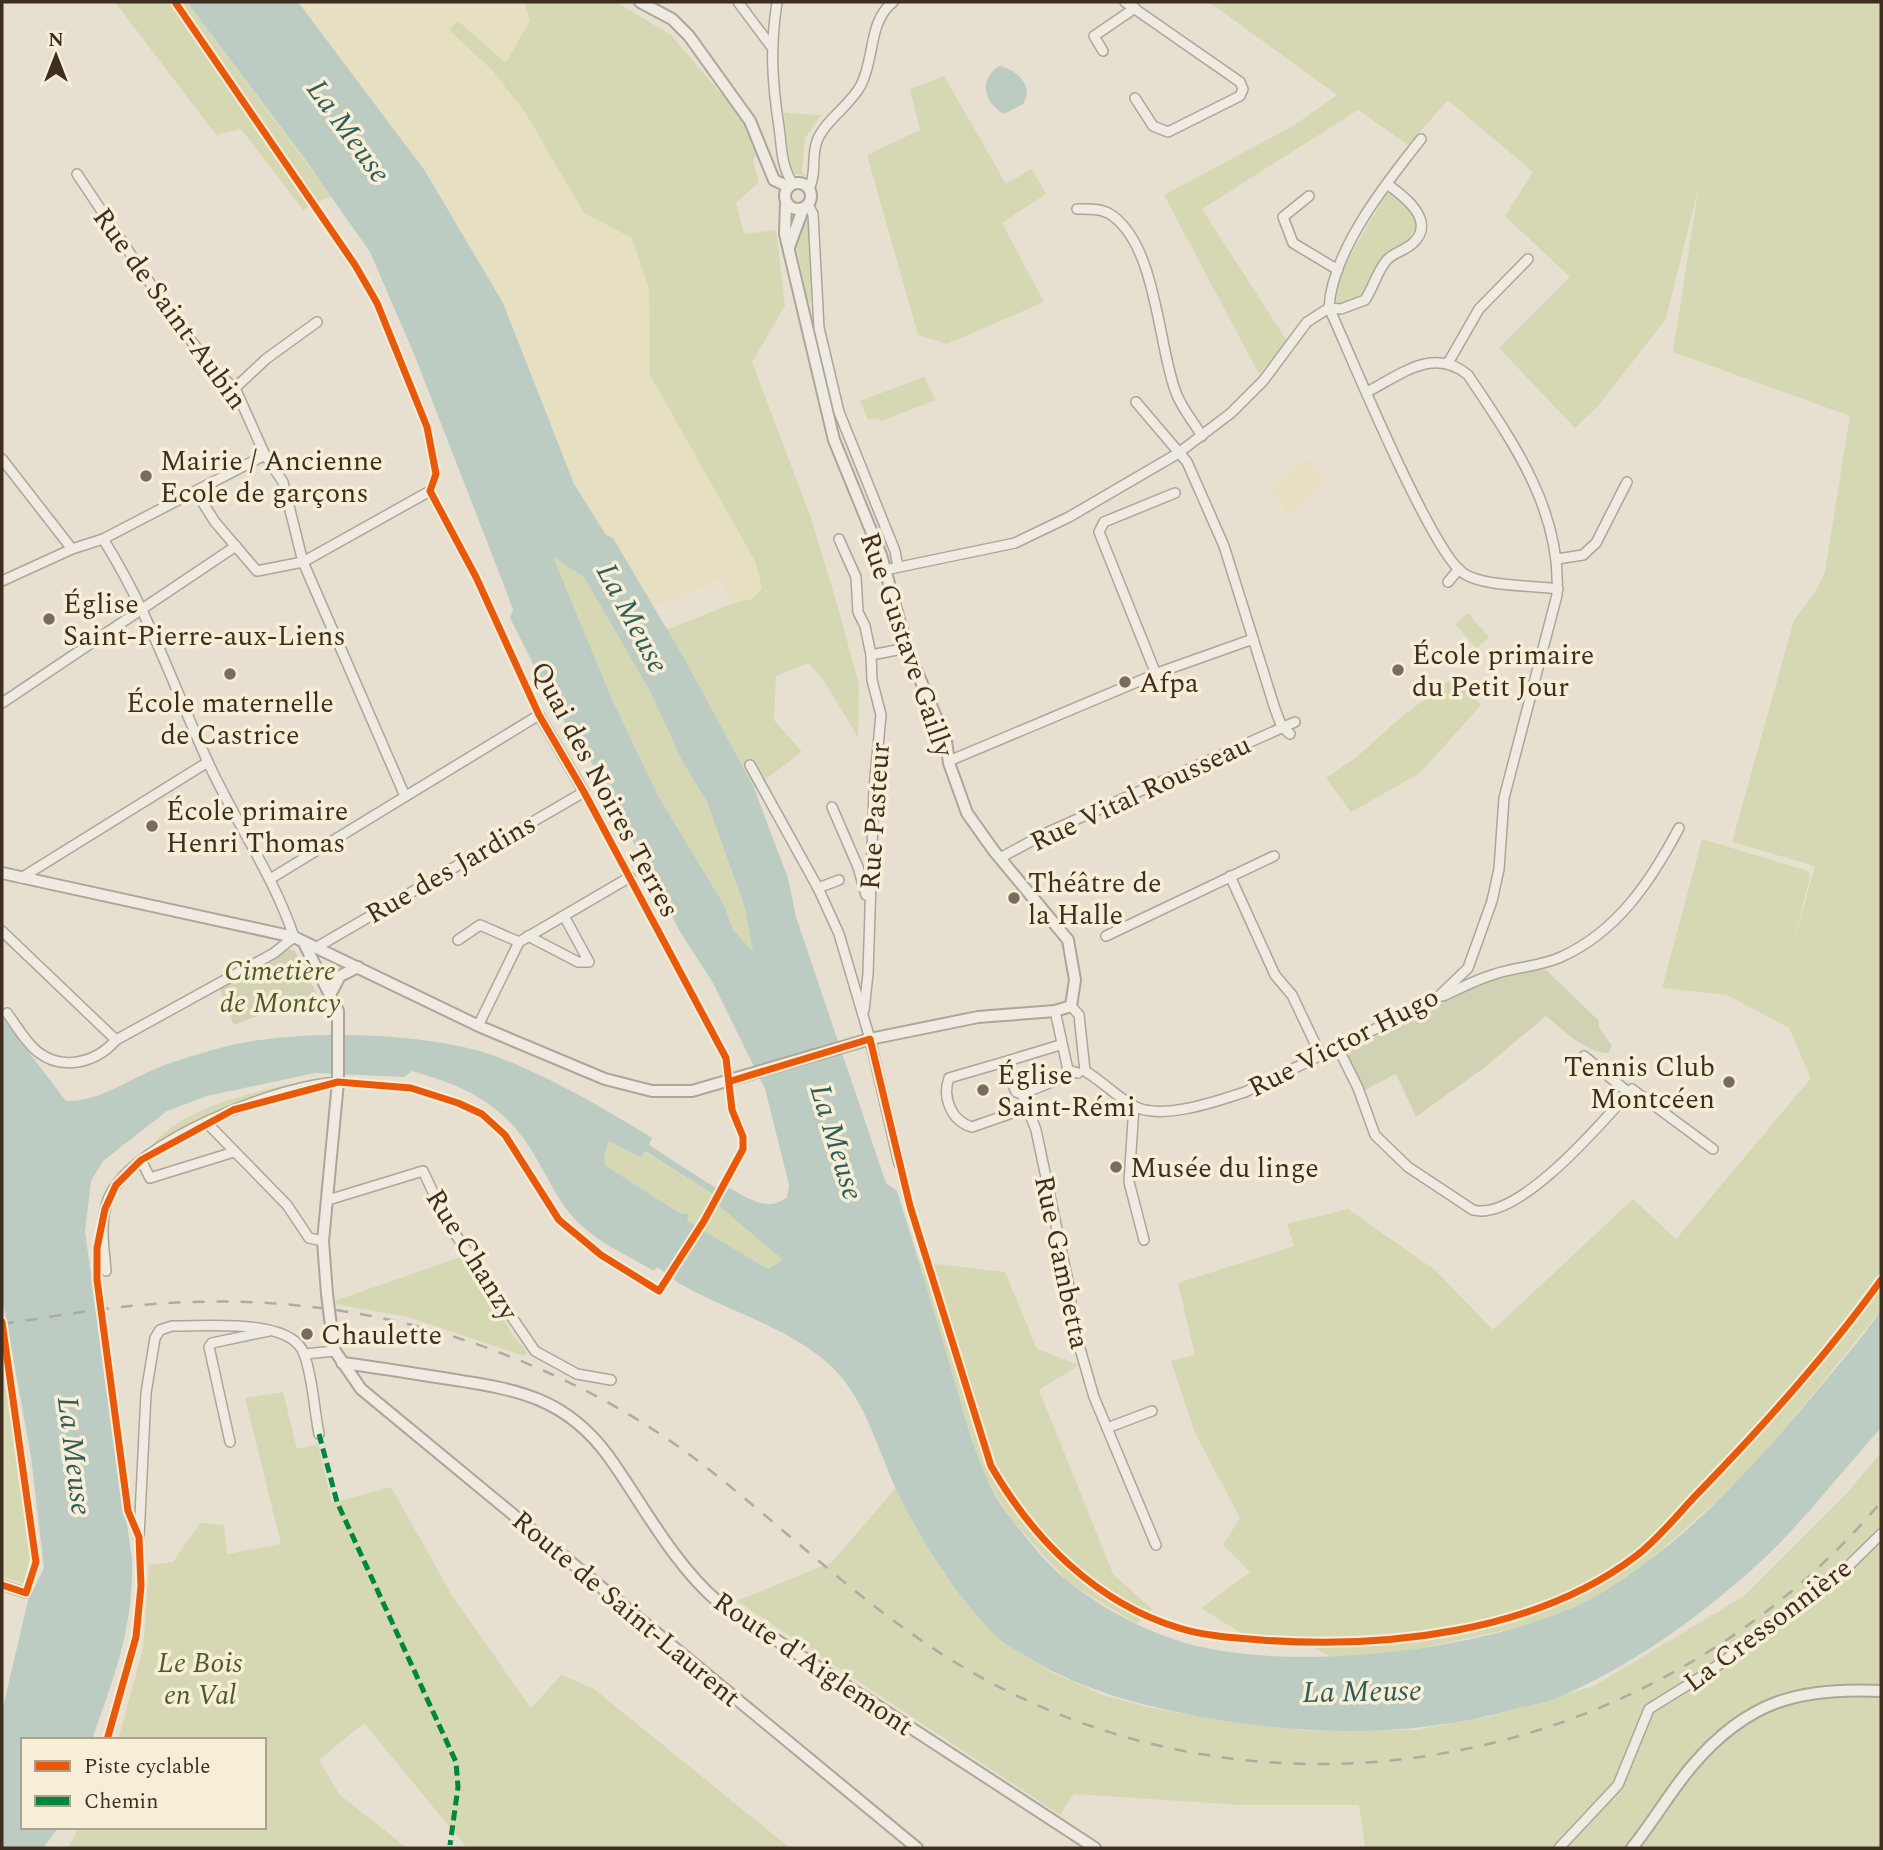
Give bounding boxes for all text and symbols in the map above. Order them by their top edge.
north arrow [21,21,91,91]
text: N [48,26,64,55]
water label: La Meuse [294,70,402,193]
street label: Rue de Saint-Aubin [82,199,258,419]
place label: Mairie / Ancienne Ecole de garçons [160,440,383,515]
marker: Mairie / Ancienne Ecole de garçons [138,468,154,484]
street label: Rue Gustave Gailly [848,526,966,764]
water label: La Meuse [584,555,680,682]
place label: Église Saint-Pierre-aux-Liens [63,583,346,658]
marker: Église Saint-Pierre-aux-Liens [41,611,57,627]
place label: École primaire du Petit Jour [1412,634,1594,709]
street label: Quai des Noires Terres [519,654,691,926]
place label: Afpa [1139,662,1199,705]
marker: École primaire du Petit Jour [1390,662,1406,678]
marker: École maternelle de Castrice [222,666,238,682]
marker: Afpa [1117,674,1133,690]
place label: École maternelle de Castrice [126,682,334,757]
street label: Rue Vital Rousseau [1023,723,1258,863]
street label: Rue Pasteur [849,741,902,891]
place label: École primaire Henri Thomas [166,790,348,865]
street label: Rue des Jardins [357,803,544,936]
marker: École primaire Henri Thomas [144,818,160,834]
place label: Théâtre de la Halle [1028,862,1162,937]
marker: Théâtre de la Halle [1006,890,1022,906]
park label: Cimetière de Montcy [219,950,341,1025]
street label: Rue Victor Hugo [1241,976,1447,1109]
place label: Tennis Club Montcéen [1564,1046,1715,1121]
place label: Église Saint-Rémi [997,1054,1136,1129]
marker: Tennis Club Montcéen [1721,1074,1737,1090]
water label: La Meuse [797,1078,876,1206]
marker: Église Saint-Rémi [975,1082,991,1098]
place label: Musée du linge [1130,1147,1319,1190]
marker: Musée du linge [1108,1159,1124,1175]
street label: Rue Gambetta [1022,1171,1101,1353]
street label: Rue Chanzy [414,1181,530,1330]
place label: Chaulette [321,1314,442,1357]
marker: Chaulette [299,1326,315,1342]
water label: La Meuse [44,1394,104,1518]
street label: Route de Saint-Laurent [502,1500,750,1718]
street label: La Cressonnière [1674,1547,1861,1703]
street label: Route d'Aiglemont [704,1581,922,1748]
park label: Le Bois en Val [158,1642,243,1717]
water label: La Meuse [1302,1668,1422,1716]
legend [21,1738,266,1829]
text: Piste cyclable [84,1751,210,1783]
text: Chemin [84,1786,158,1818]

